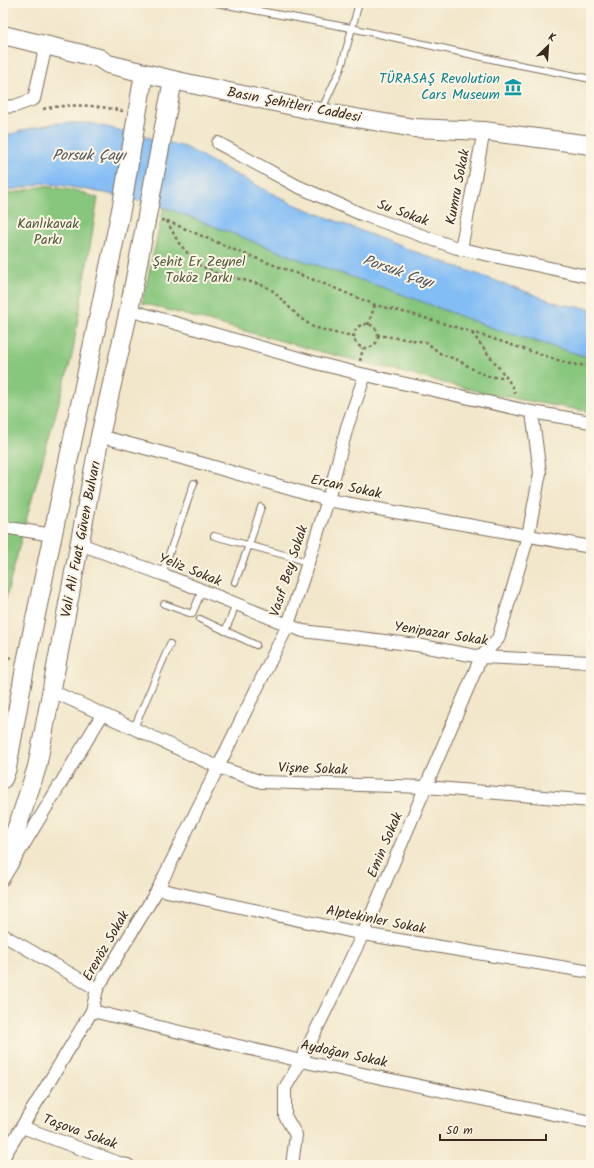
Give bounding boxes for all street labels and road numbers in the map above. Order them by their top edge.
street label: Basın Şehitleri Caddesi [225,81,364,129]
street label: Kumru Sokak [440,147,476,227]
street label: Su Sokak [374,194,432,233]
street label: Vali Ali Fuat Güven Bulvarı [55,458,107,619]
street label: Ercan Sokak [308,469,384,505]
street label: Vasıf Bey Sokak [264,522,314,620]
street label: Yeliz Sokak [155,547,225,593]
street label: Yenipazar Sokak [392,616,490,652]
street label: Vişne Sokak [278,757,349,781]
street label: Emin Sokak [361,808,409,881]
street label: Alptekinler Sokak [324,900,428,941]
street label: Erenöz Sokak [77,906,135,985]
street label: Aydoğan Sokak [299,1034,390,1074]
street label: Taşova Sokak [40,1108,121,1156]

